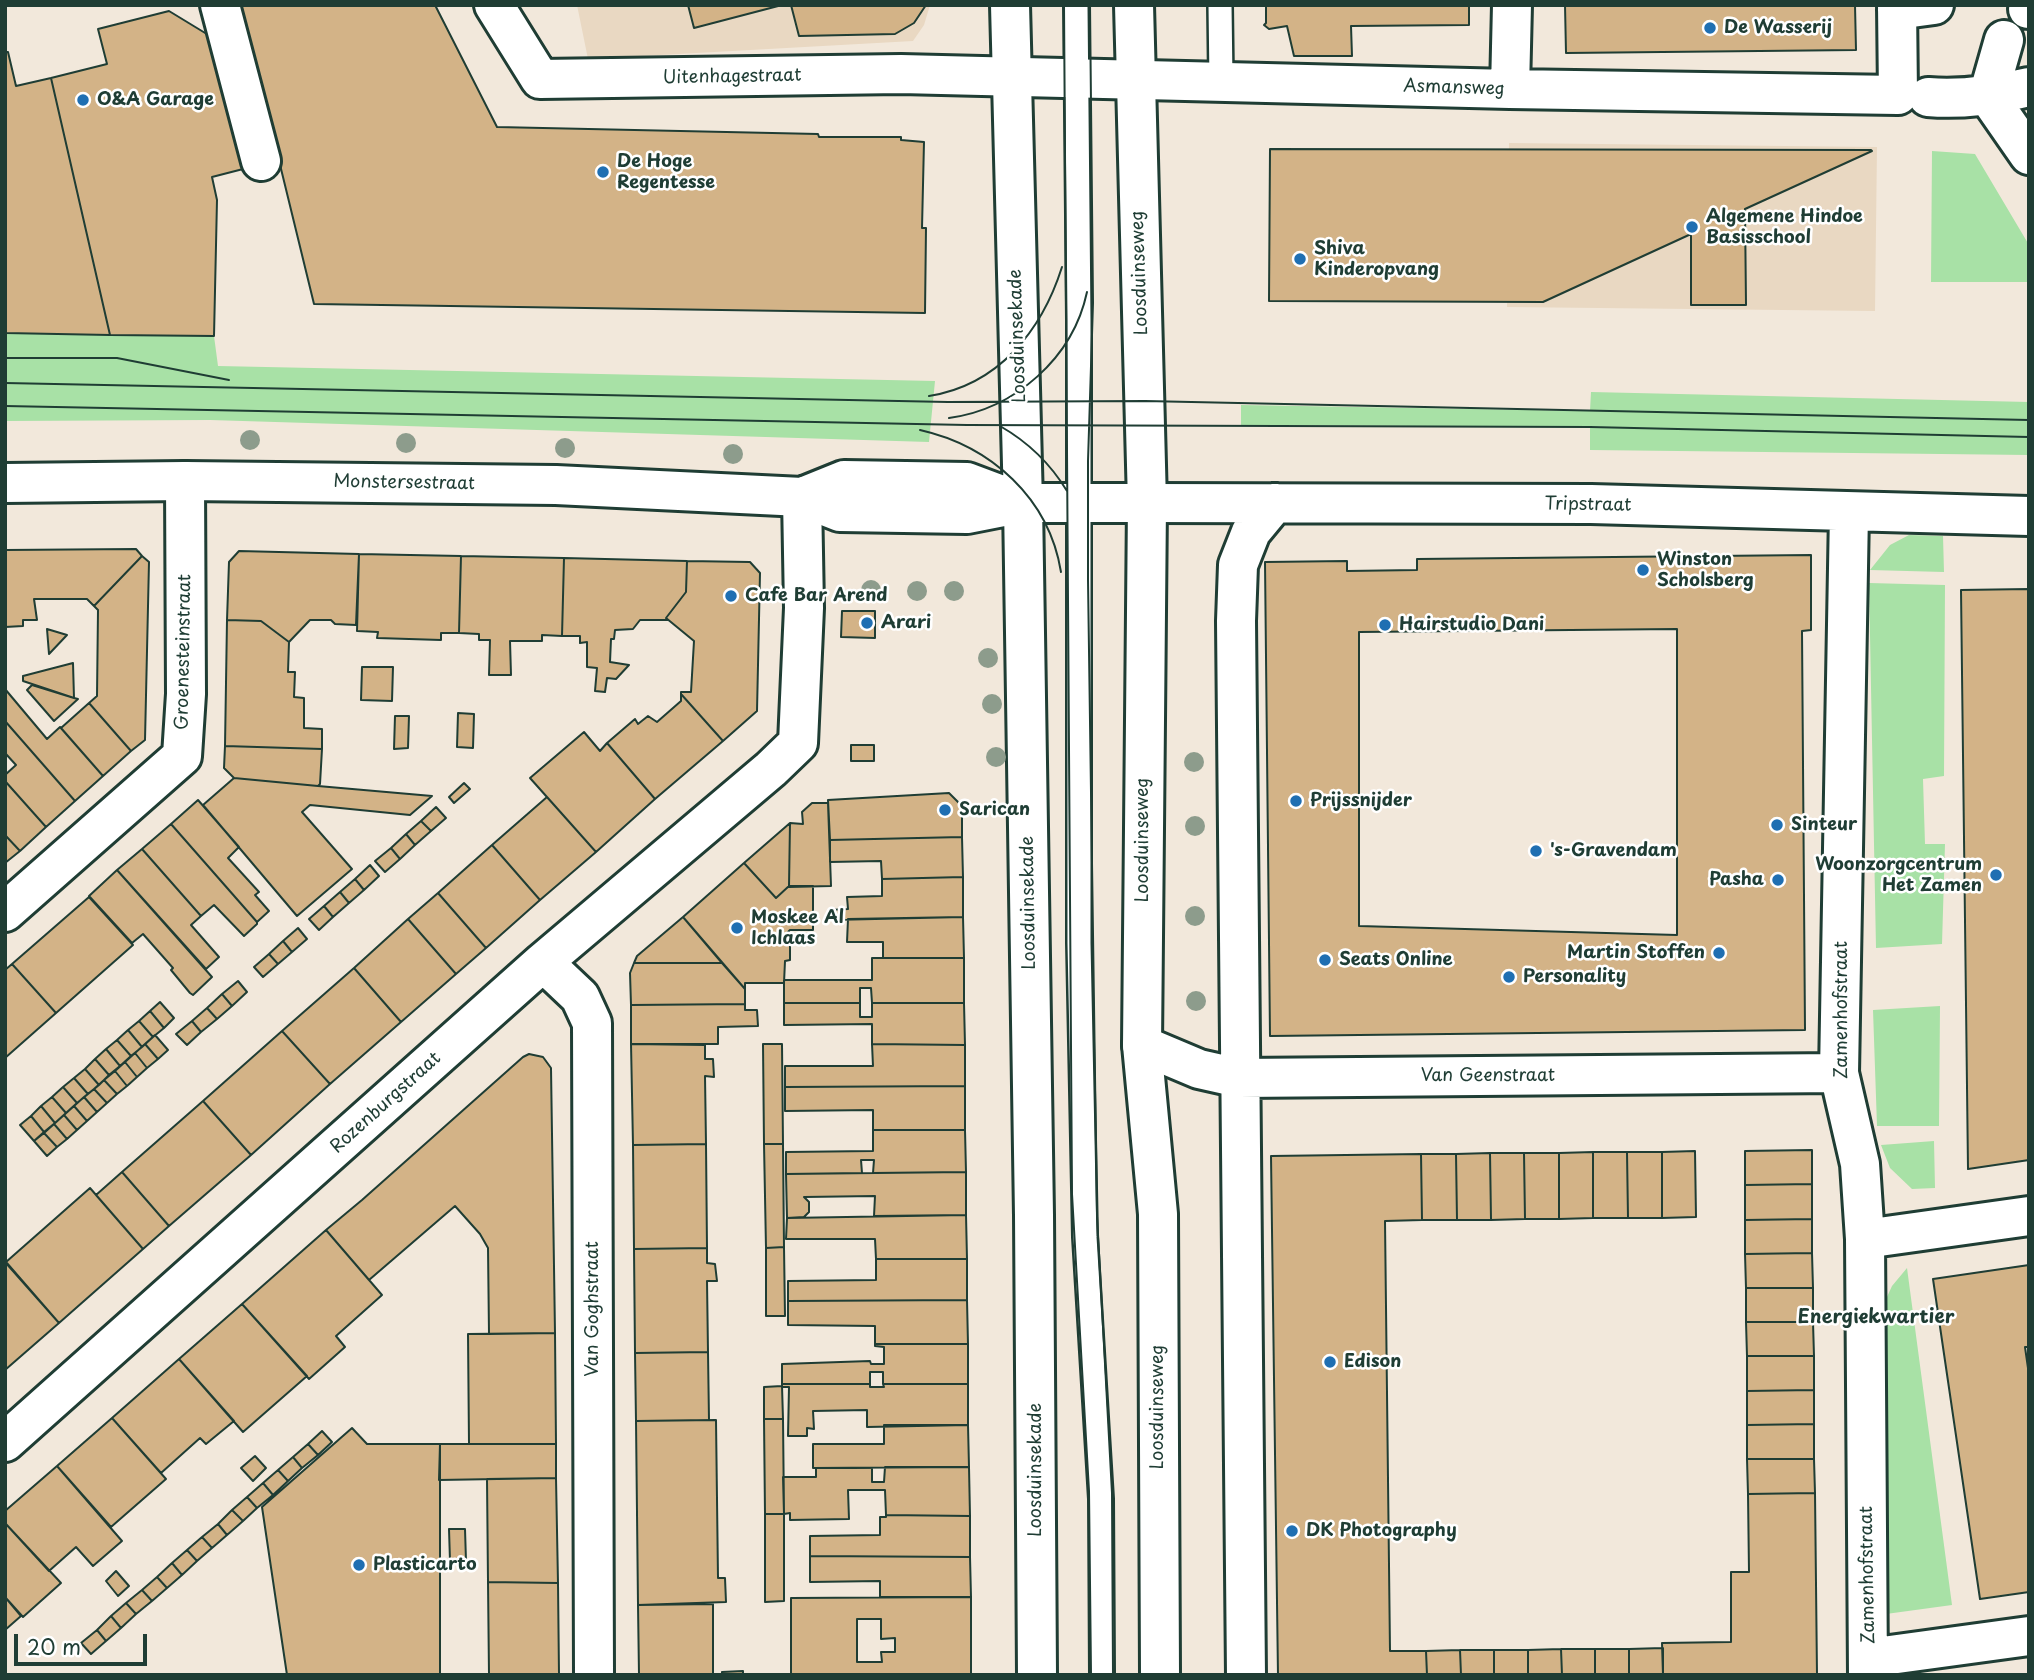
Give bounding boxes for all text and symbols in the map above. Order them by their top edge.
place label: De Wasserij [1724,17,1832,39]
marker: De Wasserij [1702,20,1718,36]
street label: Uitenhagestraat [662,65,802,89]
street label: Asmansweg [1403,75,1505,101]
place label: O&A Garage [97,89,214,111]
marker: O&A Garage [75,92,91,108]
place label: De Hoge Regentesse [617,151,715,194]
marker: De Hoge Regentesse [595,164,611,180]
place label: Algemene Hindoe Basisschool [1706,206,1863,248]
street label: Loosduinseweg [1127,210,1153,336]
marker: Algemene Hindoe Basisschool [1684,219,1700,235]
place label: Shiva Kinderopvang [1314,238,1439,280]
marker: Shiva Kinderopvang [1292,251,1308,267]
street label: Loosduinsekade [1005,269,1031,403]
street label: Monstersestraat [333,471,475,495]
street label: Tripstraat [1544,493,1632,517]
place label: Winston Scholsberg [1657,549,1754,592]
marker: Winston Scholsberg [1635,562,1651,578]
street label: Groenesteinstraat [172,574,196,730]
place label: Cafe Bar Arend [745,585,887,607]
marker: Cafe Bar Arend [723,588,739,604]
place label: Arari [881,612,931,634]
place label: Hairstudio Dani [1399,614,1544,636]
marker: Arari [859,615,875,631]
marker: Hairstudio Dani [1377,617,1393,633]
street label: Loosduinseweg [1132,778,1154,902]
place label: Prijssnijder [1310,790,1412,812]
marker: Prijssnijder [1288,793,1304,809]
place label: Sarican [959,799,1030,821]
marker: Sarican [937,802,953,818]
place label: Sinteur [1791,814,1857,836]
marker: Sinteur [1769,817,1785,833]
street label: Loosduinsekade [1017,836,1041,970]
place label: 's-Gravendam [1550,840,1677,862]
marker: 's-Gravendam [1528,843,1544,859]
place label: Woonzorgcentrum Het Zamen [1815,854,1982,896]
marker: Woonzorgcentrum Het Zamen [1988,867,2004,883]
place label: Pasha [1709,869,1764,891]
marker: Pasha [1770,872,1786,888]
place label: Moskee Al Ichlaas [751,907,844,950]
marker: Moskee Al Ichlaas [729,920,745,936]
street label: Zamenhofstraat [1831,941,1853,1079]
place label: Martin Stoffen [1567,942,1705,964]
marker: Martin Stoffen [1711,945,1727,961]
place label: Seats Online [1339,949,1453,971]
marker: Seats Online [1317,952,1333,968]
place label: Personality [1523,966,1626,988]
marker: Personality [1501,969,1517,985]
street label: Rozenburgstraat [326,1048,446,1158]
street label: Van Geenstraat [1421,1065,1555,1087]
street label: Van Goghstraat [582,1241,604,1377]
district label: Energiekwartier [1798,1307,1954,1329]
street label: Loosduinseweg [1147,1345,1169,1469]
place label: Edison [1344,1351,1401,1373]
marker: Edison [1322,1354,1338,1370]
street label: Loosduinsekade [1025,1403,1047,1537]
street label: Zamenhofstraat [1856,1506,1880,1644]
place label: DK Photography [1306,1520,1457,1542]
marker: DK Photography [1284,1523,1300,1539]
place label: Plasticarto [373,1554,476,1576]
marker: Plasticarto [351,1557,367,1573]
scale bar [18,1620,150,1664]
text: 20 m [27,1630,81,1662]

